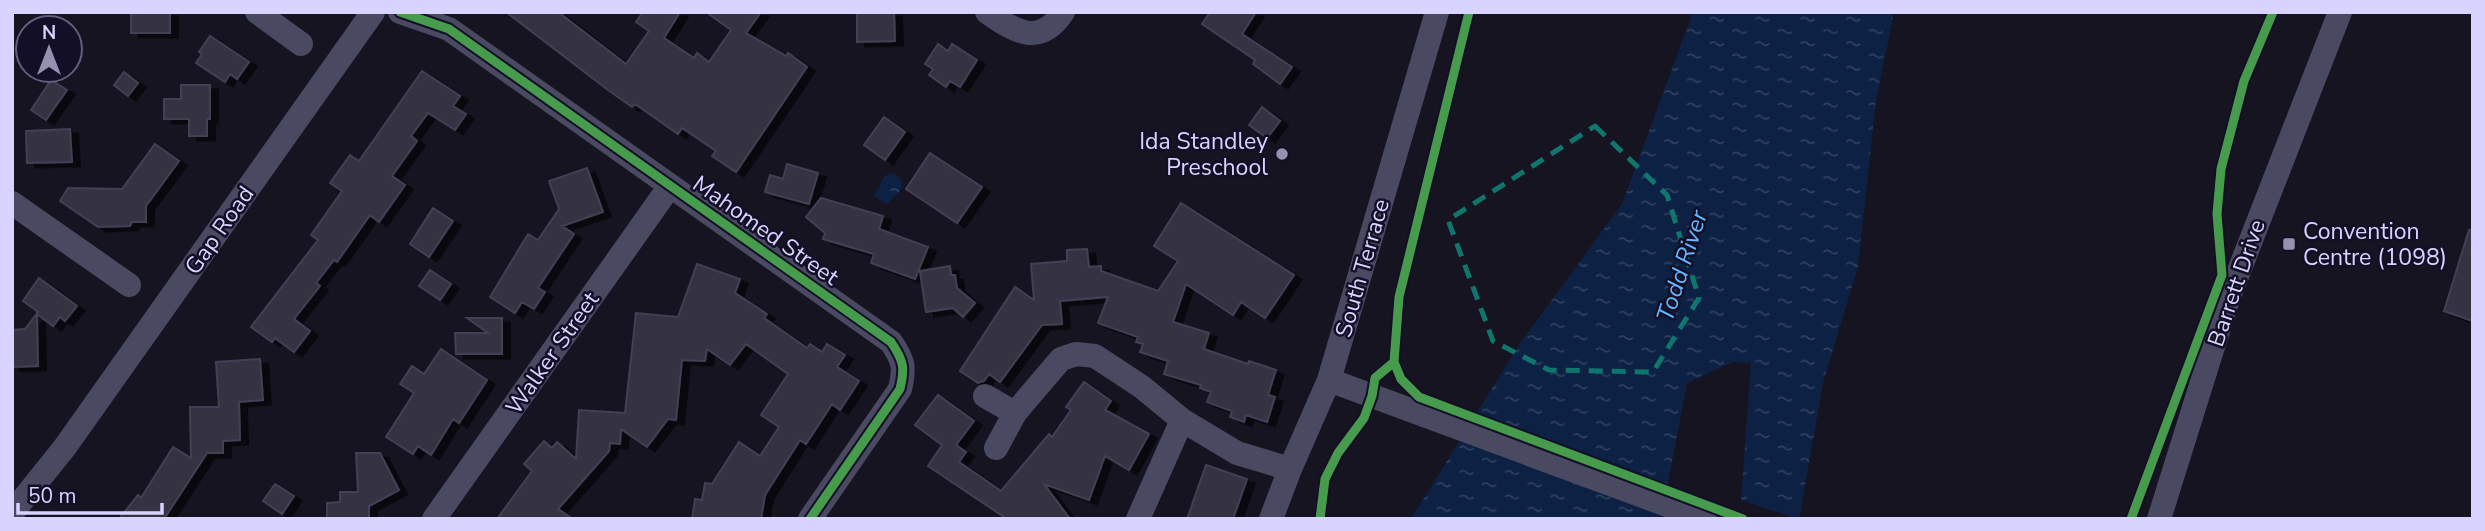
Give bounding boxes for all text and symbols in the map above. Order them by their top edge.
north arrow [14,14,84,84]
text: N [42,20,56,46]
place label: Ida Standley Preschool [1139,126,1268,183]
marker: Ida Standley Preschool [1274,146,1290,162]
street label: Mahomed Street [686,168,846,293]
street label: Gap Road [178,180,261,281]
street label: South Terrace [1328,195,1397,341]
water label: Todd River [1649,205,1715,326]
street label: Barrett Drive [2200,215,2273,351]
place label: Convention Centre (1098) [2303,216,2447,273]
marker: Convention Centre (1098) [2281,236,2297,252]
street label: Walker Street [499,285,607,421]
scale bar [18,472,161,516]
text: 50 m [28,482,77,510]

